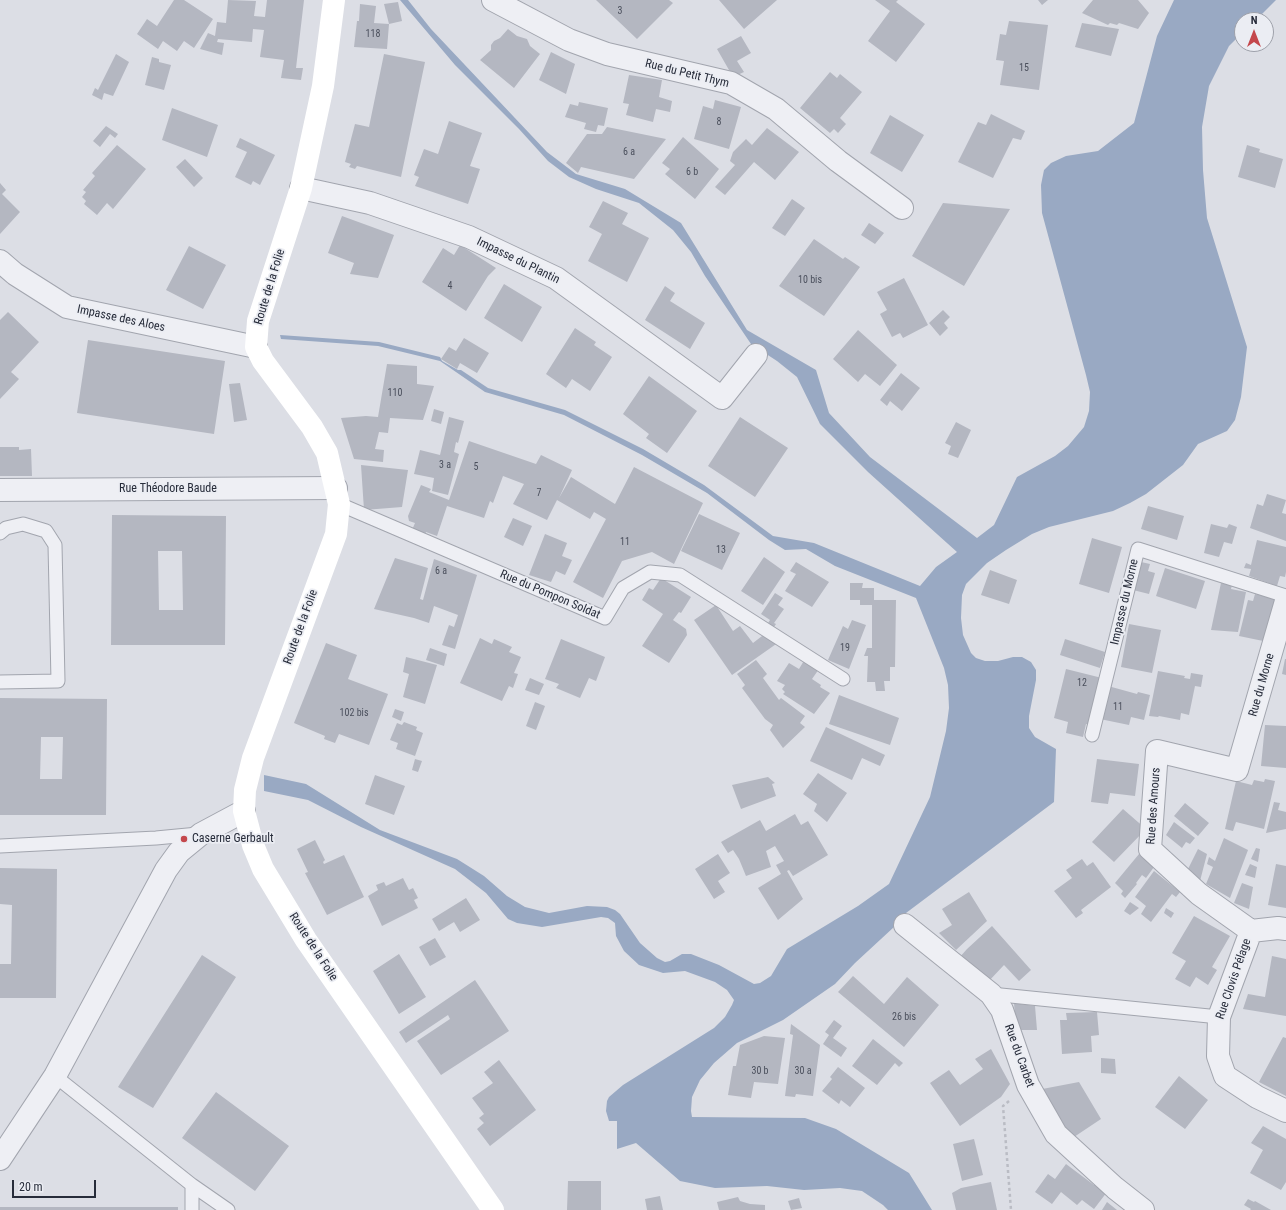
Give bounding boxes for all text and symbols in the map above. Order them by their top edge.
house number: 3 [618,5,622,17]
north arrow [1234,12,1274,52]
text: N [1251,14,1257,27]
house number: 118 [366,28,380,40]
street label: Rue du Petit Thym [644,57,730,91]
house number: 15 [1019,62,1029,74]
house number: 8 [717,116,721,128]
house number: 6 a [623,146,635,158]
house number: 6 b [686,166,698,178]
street label: Impasse du Plantin [474,235,562,287]
street label: Route de la Folie [252,247,288,327]
house number: 10 bis [798,274,822,286]
house number: 4 [448,280,452,292]
street label: Impasse des Aloes [76,303,166,335]
house number: 110 [388,387,402,399]
house number: 3 a [439,459,451,471]
house number: 5 [474,461,478,473]
street label: Rue Théodore Baude [119,482,217,496]
house number: 7 [537,487,541,499]
house number: 11 [620,536,630,548]
house number: 13 [716,544,726,556]
street label: Impasse du Morne [1108,558,1142,646]
house number: 6 a [435,565,447,577]
street label: Rue du Pompon Soldat [498,567,602,623]
street label: Route de la Folie [281,588,321,666]
house number: 19 [840,642,850,654]
street label: Rue du Morne [1246,652,1278,718]
house number: 12 [1077,677,1087,689]
house number: 11 [1113,701,1123,713]
house number: 102 bis [340,707,368,719]
street label: Rue des Amours [1144,767,1164,845]
place label: Caserne Gerbault [192,832,274,846]
marker: Caserne Gerbault [179,834,189,844]
street label: Route de la Folie [286,910,340,984]
street label: Rue Clovis Pélage [1213,937,1255,1021]
house number: 26 bis [892,1011,916,1023]
street label: Rue du Carbet [1001,1022,1037,1090]
house number: 30 b [751,1065,769,1077]
house number: 30 a [795,1065,811,1077]
scale bar [14,1172,98,1198]
text: 20 m [19,1180,43,1194]

